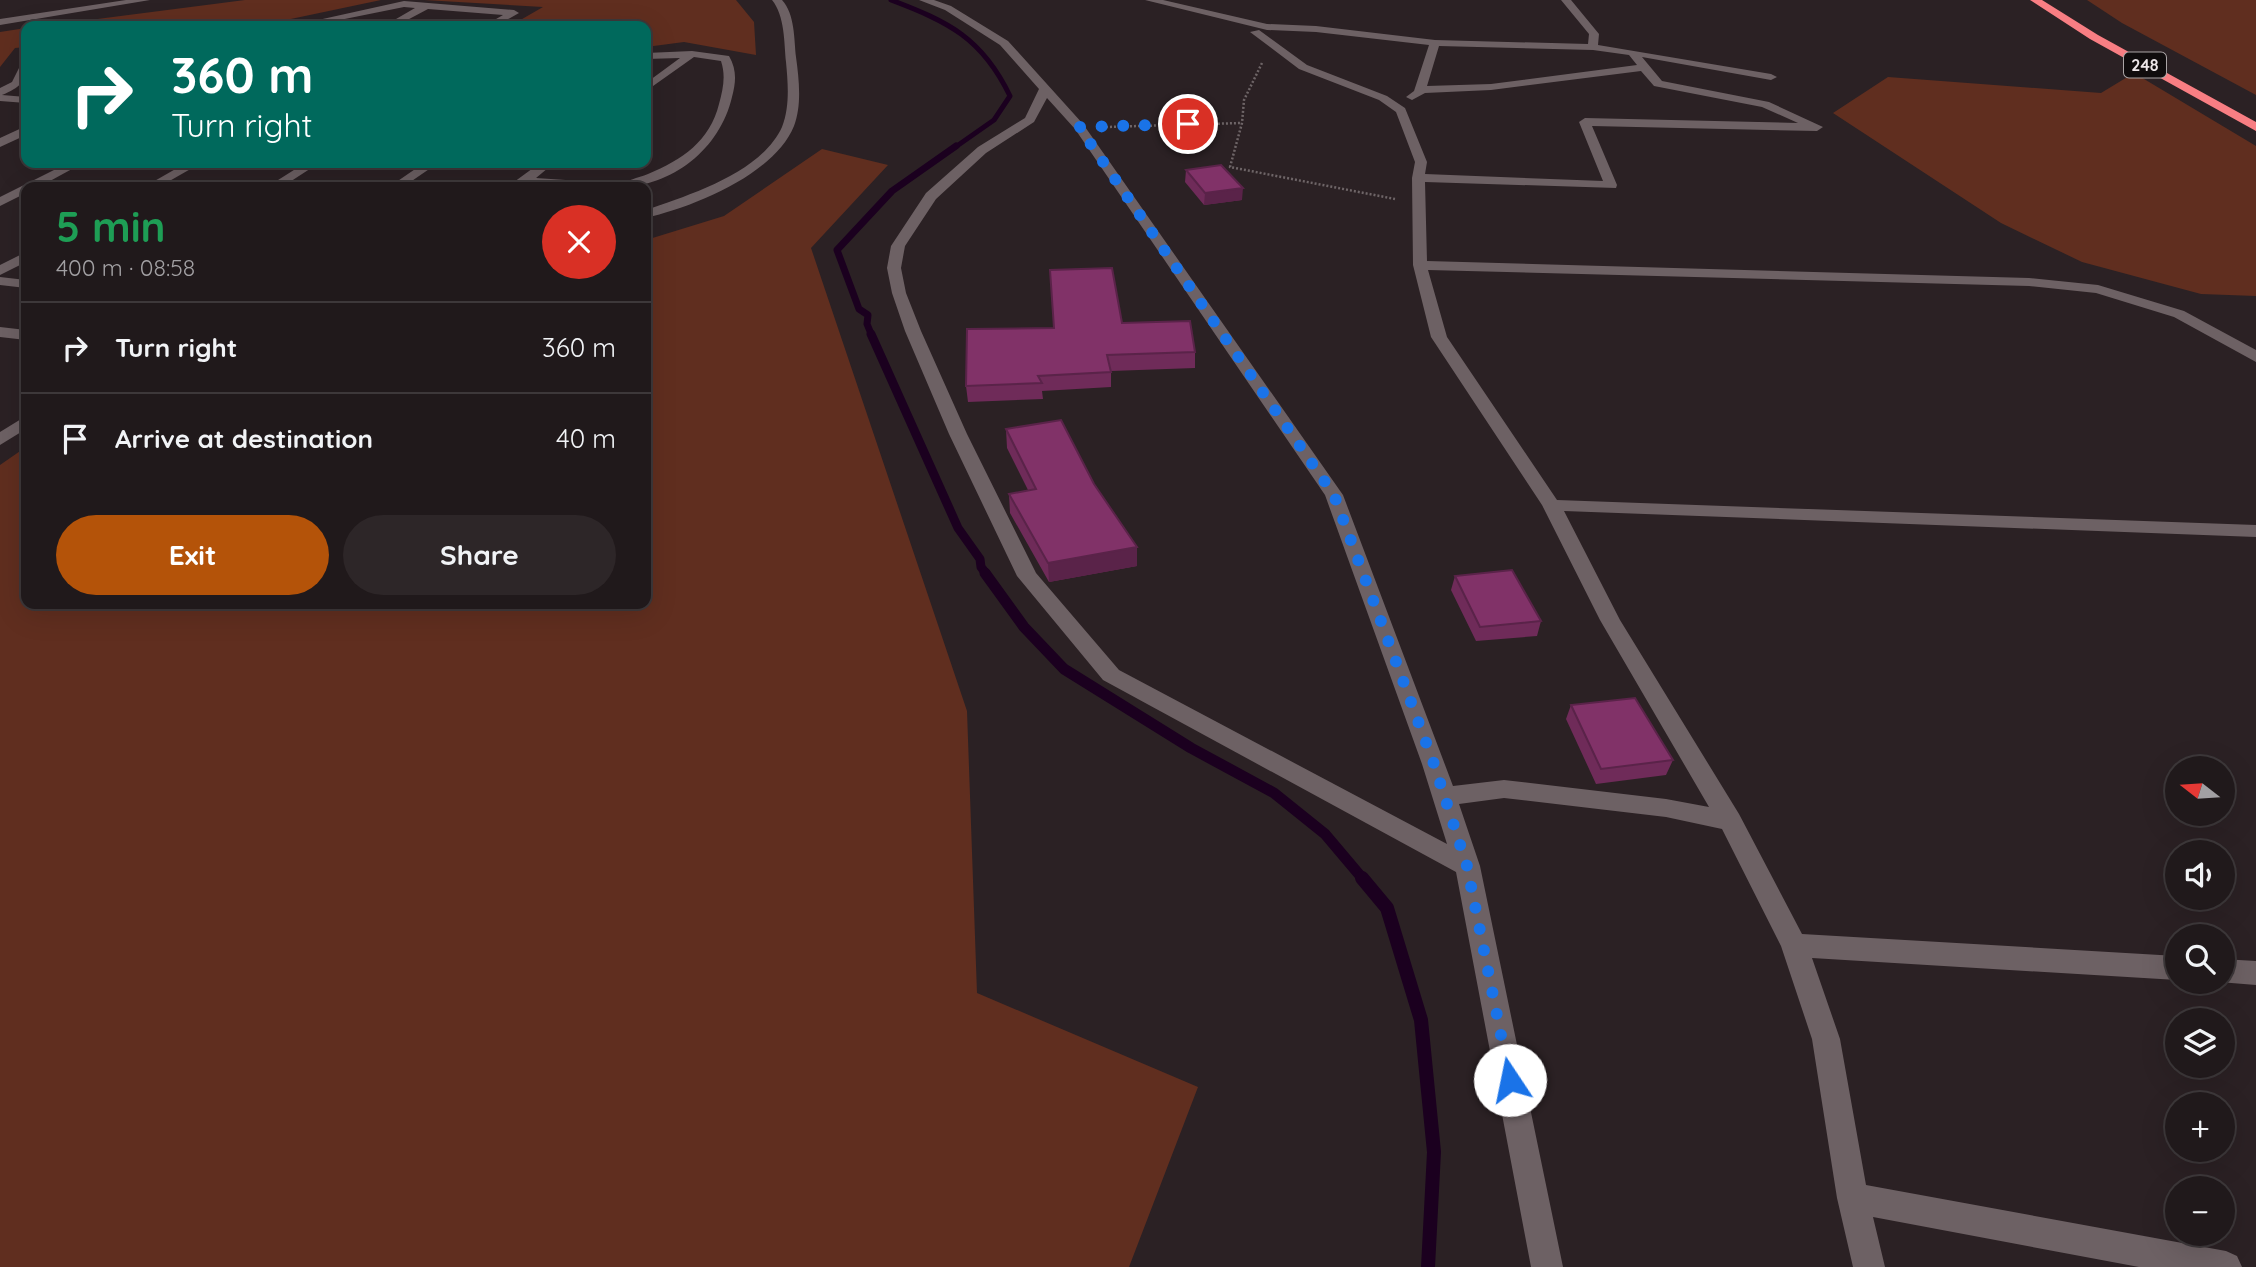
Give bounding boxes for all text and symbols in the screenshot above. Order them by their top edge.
text: 360 m [171,44,313,105]
icon: right [56,49,147,140]
road number: 248 [2124,53,2166,78]
pin [1158,94,1218,154]
text: Turn right [171,105,312,145]
icon: arrive [1169,105,1207,143]
text: 5 min [56,200,166,253]
button: close [542,205,616,279]
text: 400 m · 08:58 [56,253,195,282]
icon: right [56,329,94,367]
text: Turn right [115,331,237,364]
text: 360 m [542,331,616,364]
icon: arrive [56,420,94,458]
text: Arrive at destination [115,422,373,455]
text: 40 m [556,422,616,455]
button: Exit [56,515,329,595]
button: Share [343,515,616,595]
north arrow [2165,756,2235,826]
map controls [2165,756,2235,1246]
button: sound [2165,840,2235,910]
button: search [2165,924,2235,994]
button: layers [2165,1008,2235,1078]
position arrow [1473,1043,1547,1117]
button: + [2165,1092,2235,1162]
button: − [2165,1176,2235,1246]

